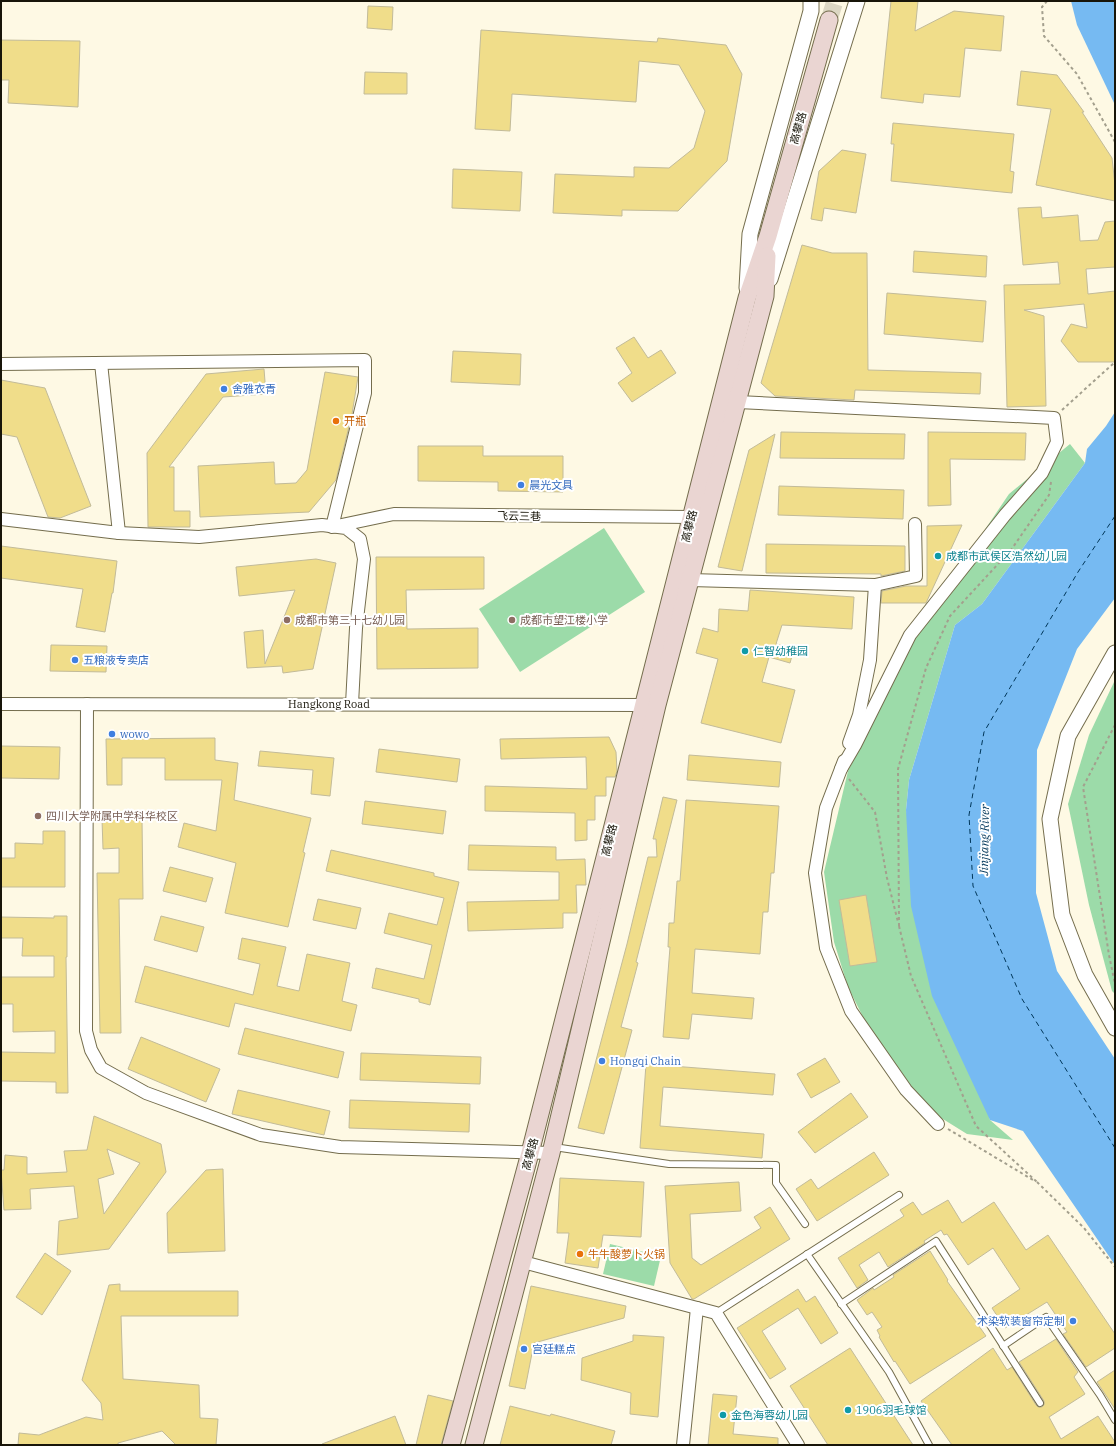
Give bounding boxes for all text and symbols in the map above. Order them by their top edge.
street label: 高攀路 [787,110,809,146]
place label: 舍雅衣青 [232,382,276,396]
marker: 舍雅衣青 [219,384,229,394]
place label: 开瓶 [344,414,366,428]
marker: 开瓶 [331,416,341,426]
place label: 晨光文具 [529,478,573,492]
marker: 晨光文具 [516,480,526,490]
street label: 高攀路 [678,508,700,544]
street label: 飞云三巷 [497,509,541,523]
place label: 成都市武侯区浩然幼儿园 [946,549,1067,563]
marker: 成都市武侯区浩然幼儿园 [933,551,943,561]
place label: 成都市第三十七幼儿园 [295,613,405,627]
place label: 成都市望江楼小学 [520,613,608,627]
marker: 成都市第三十七幼儿园 [282,615,292,625]
marker: 成都市望江楼小学 [507,615,517,625]
place label: 仁智幼稚园 [753,644,808,658]
marker: 仁智幼稚园 [740,646,750,656]
place label: 五粮液专卖店 [83,653,149,667]
marker: 五粮液专卖店 [70,655,80,665]
street label: Hangkong Road [288,697,370,711]
place label: wowo [120,727,149,741]
marker: wowo [107,729,117,739]
water label: Jinjiang River [976,804,992,877]
place label: 四川大学附属中学科华校区 [46,809,178,823]
marker: 四川大学附属中学科华校区 [33,811,43,821]
street label: 高攀路 [598,822,620,858]
place label: Hongqi Chain [610,1054,681,1068]
marker: Hongqi Chain [597,1056,607,1066]
street label: 高攀路 [519,1136,541,1172]
place label: 牛牛酸萝卜火锅 [588,1247,665,1261]
marker: 牛牛酸萝卜火锅 [575,1249,585,1259]
place label: 术染软装窗帘定制 [977,1314,1065,1328]
marker: 术染软装窗帘定制 [1068,1316,1078,1326]
place label: 宫廷糕点 [532,1342,576,1356]
marker: 宫廷糕点 [519,1344,529,1354]
place label: 1906羽毛球馆 [856,1403,926,1417]
marker: 1906羽毛球馆 [843,1405,853,1415]
place label: 金色海蓉幼儿园 [731,1408,808,1422]
marker: 金色海蓉幼儿园 [718,1410,728,1420]

